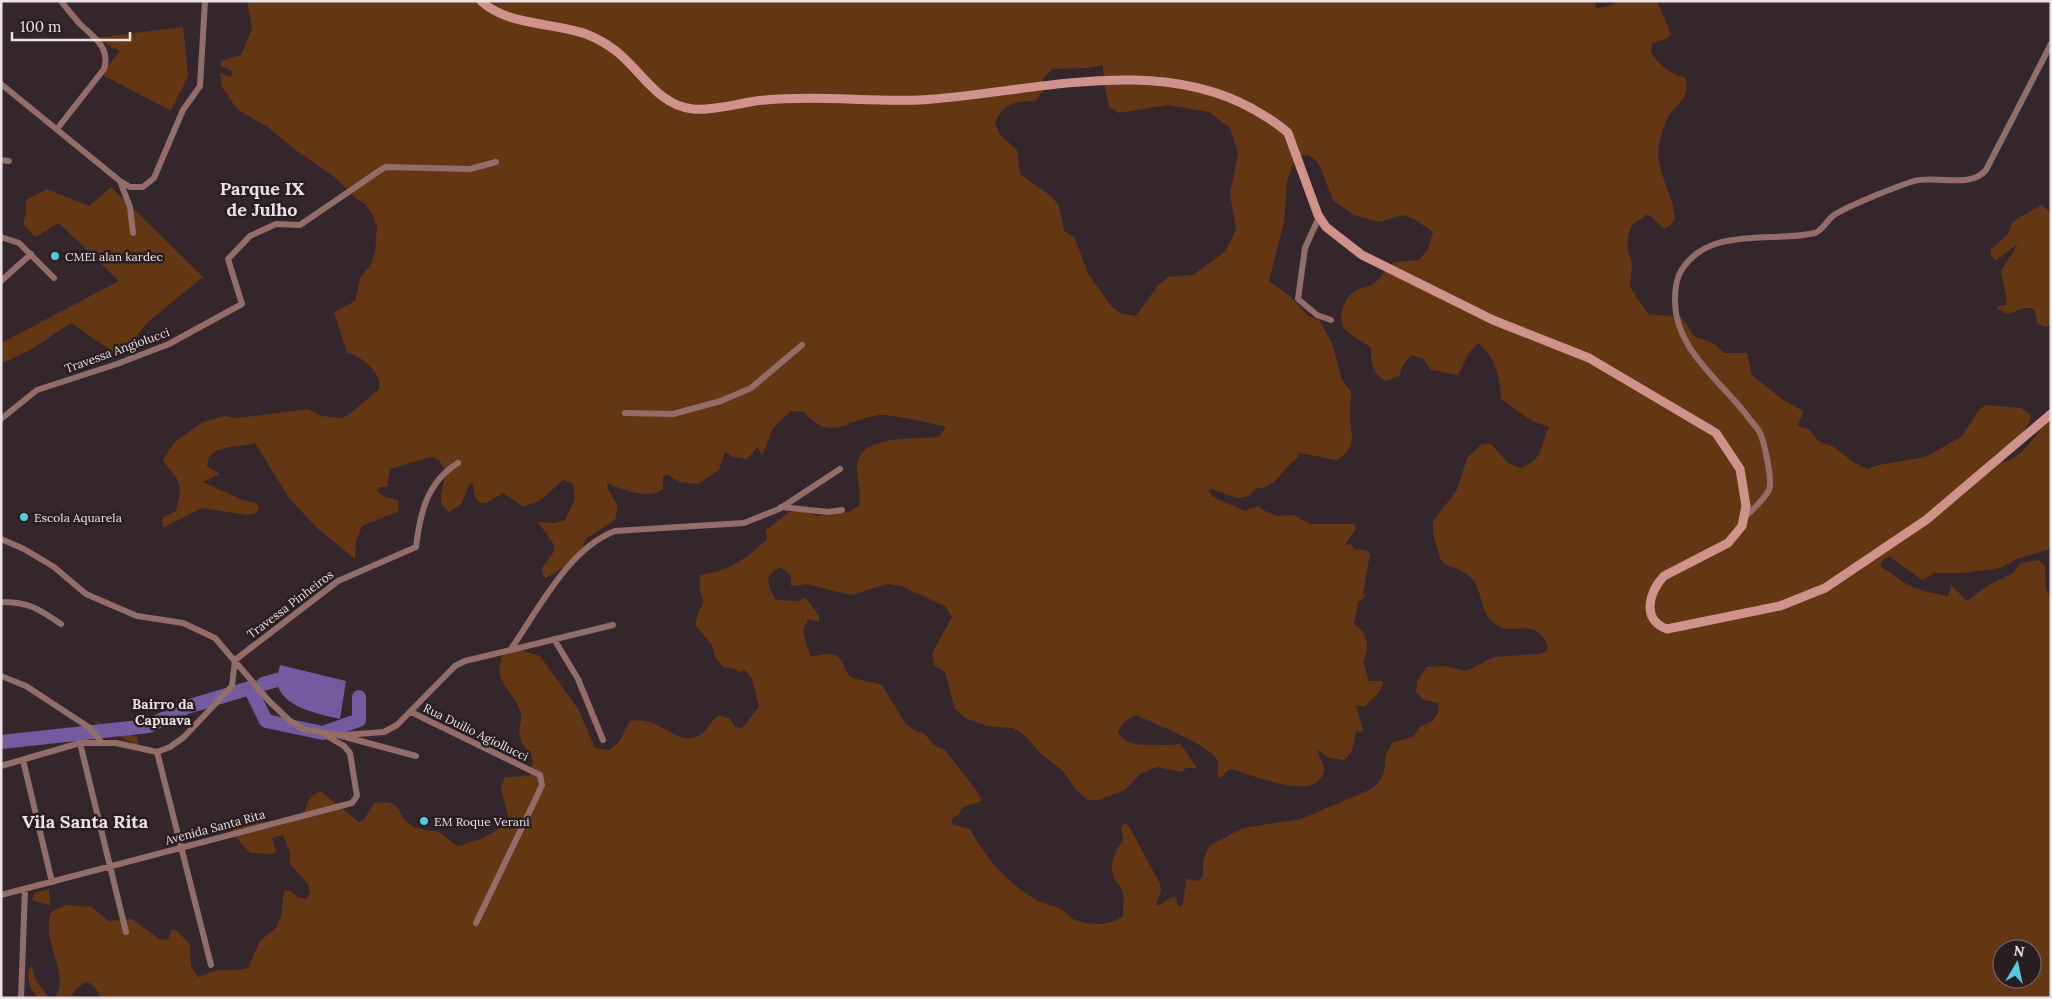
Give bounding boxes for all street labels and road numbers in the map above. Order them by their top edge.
street label: Travessa Angiolucci [63,324,171,376]
street label: Travessa Pinheiros [244,566,337,641]
street label: Rua Duilio Agiollucci [421,700,531,764]
street label: Avenida Santa Rita [162,806,267,848]

